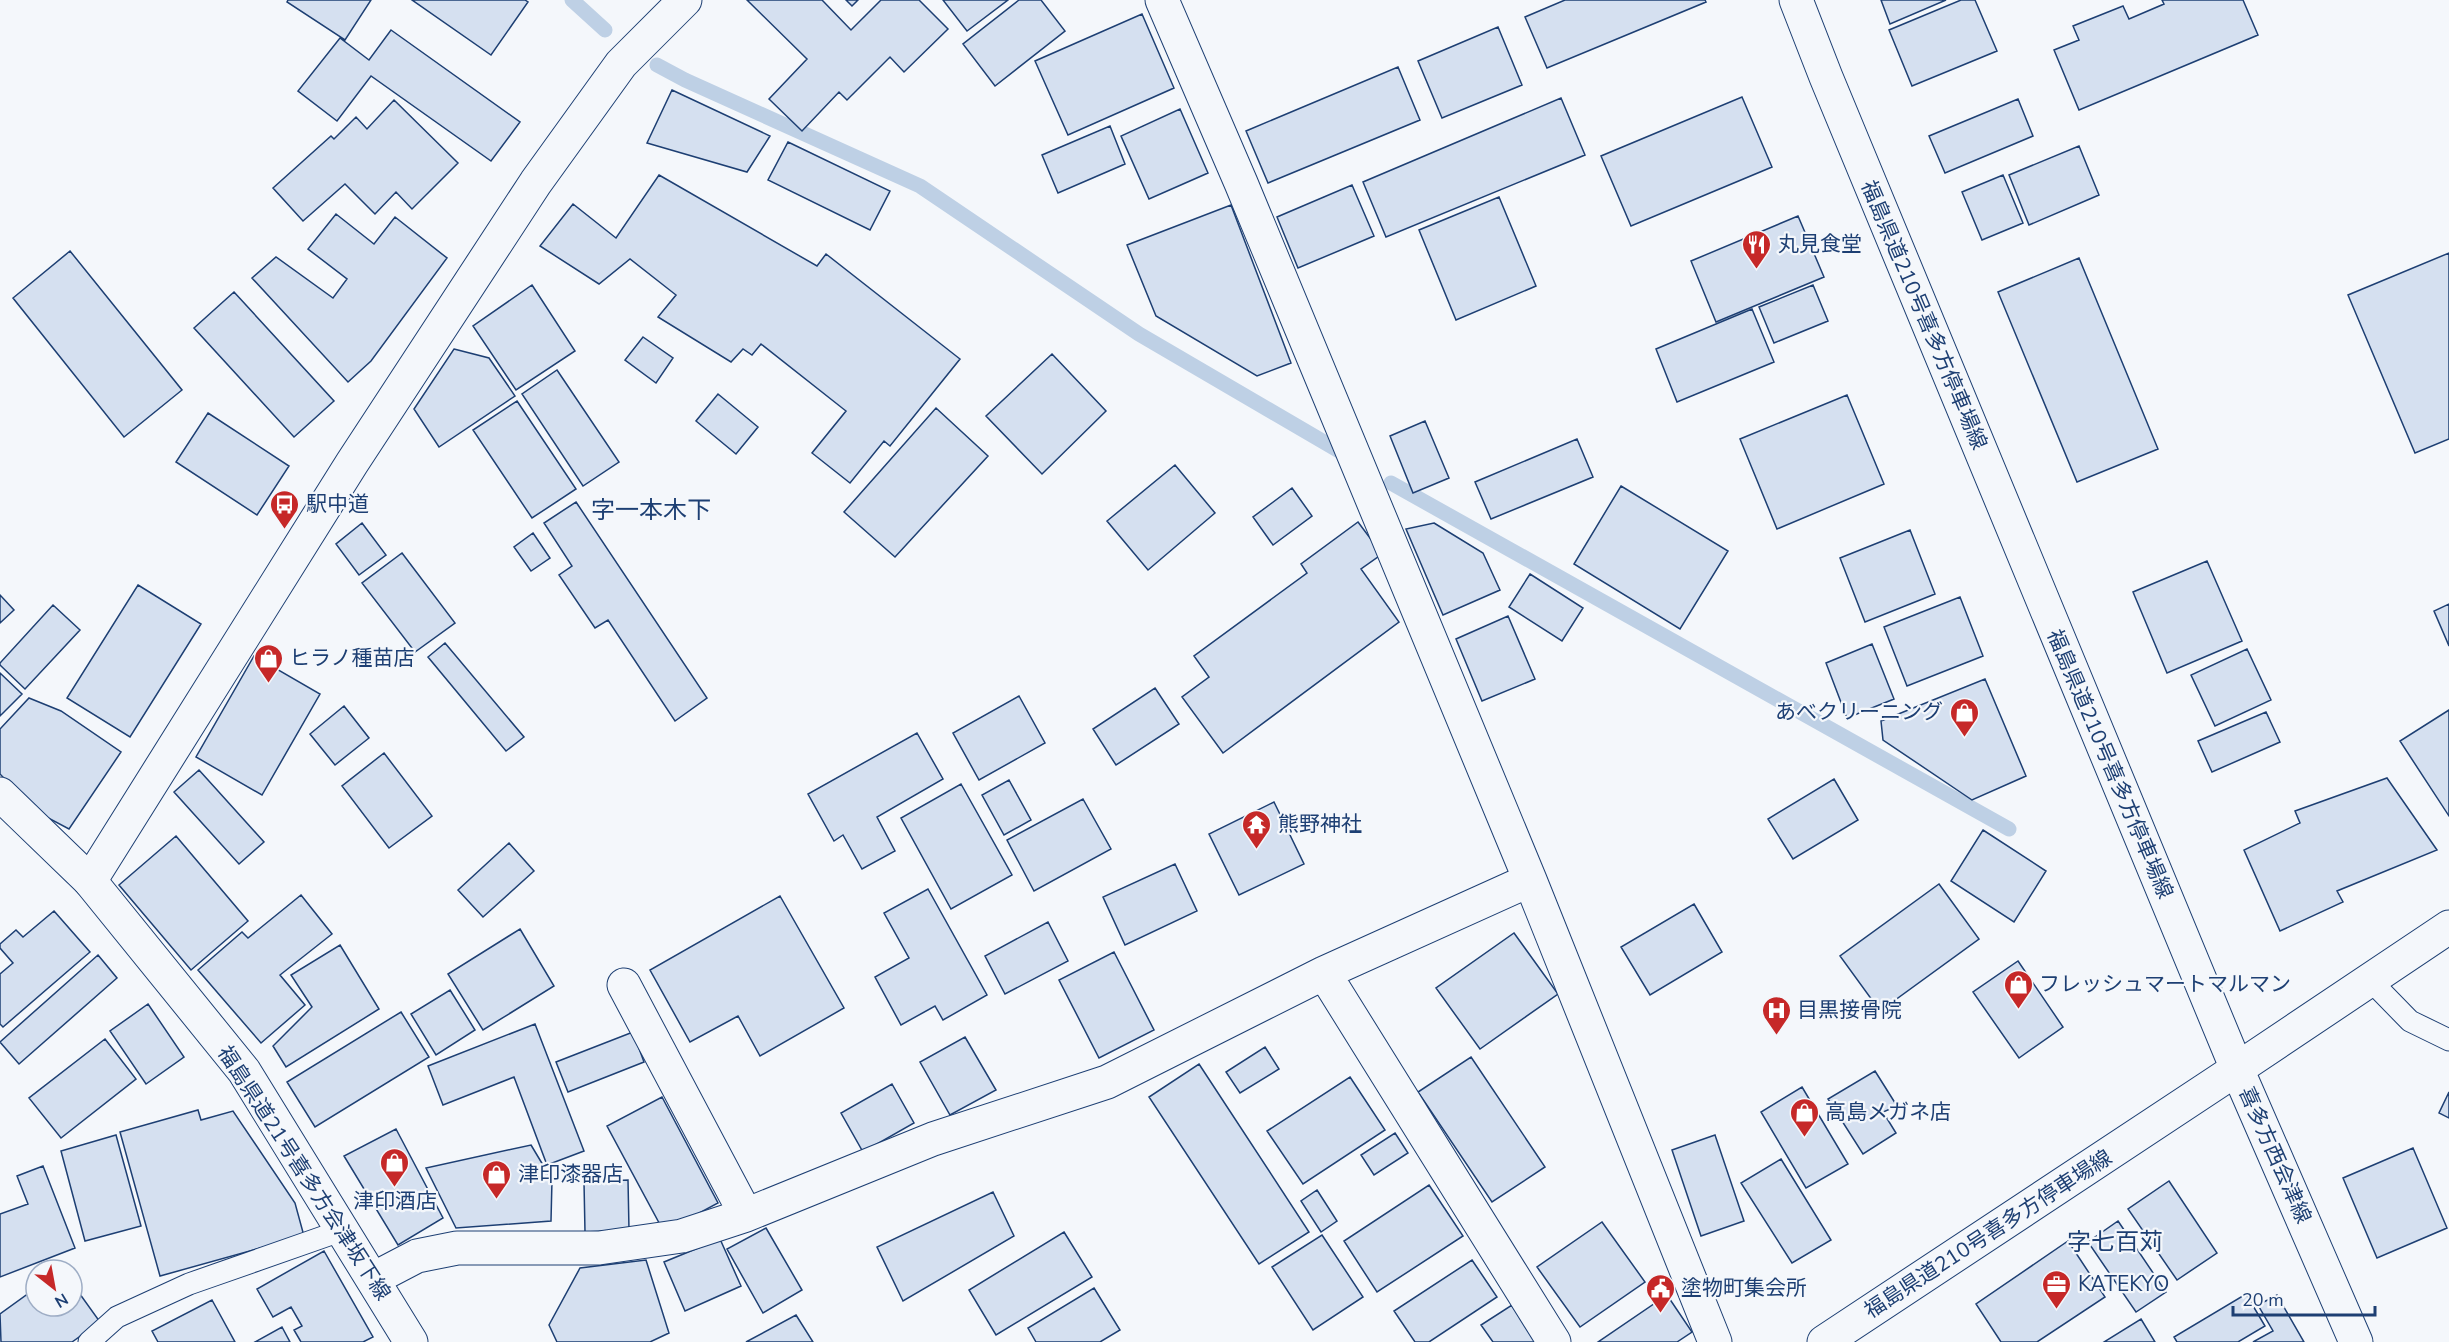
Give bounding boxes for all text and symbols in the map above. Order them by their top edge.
street label: 福島県道210号喜多方停車場線 [1854,176,1994,454]
restaurant icon: 丸見食堂 [1741,228,1773,270]
place label: 丸見食堂 [1778,230,1862,258]
bus stop icon: 駅中道 [269,488,301,530]
place label: 駅中道 [306,490,369,518]
district label: 字一本木下 [591,494,711,526]
street label: 福島県道210号喜多方停車場線 [2040,625,2180,903]
shop icon: ヒラノ種苗店 [252,642,284,684]
place label: ヒラノ種苗店 [289,644,415,672]
shop icon: あべクリーニング [1948,696,1980,738]
place label: あべクリーニング [1775,698,1943,726]
temple icon: 熊野神社 [1241,808,1273,850]
place label: 熊野神社 [1278,810,1362,838]
shop icon: フレッシュマートマルマン [2002,968,2034,1010]
place label: フレッシュマートマルマン [2039,970,2291,998]
hospital icon: 目黒接骨院 [1760,994,1792,1036]
place label: 目黒接骨院 [1797,996,1902,1024]
street label: 福島県道21号喜多方会津坂下線 [211,1040,397,1306]
street label: 喜多方西会津線 [2232,1082,2318,1228]
shop icon: 高島メガネ店 [1788,1096,1820,1138]
place label: 高島メガネ店 [1825,1098,1951,1126]
street label: 福島県道210号喜多方停車場線 [1859,1143,2117,1325]
shop icon: 津印酒店 [379,1146,411,1188]
shop icon: 津印漆器店 [481,1158,513,1200]
place label: 津印漆器店 [518,1160,623,1188]
place label: 津印酒店 [353,1187,437,1215]
district label: 字七百苅 [2067,1226,2163,1258]
north arrow [24,1258,84,1318]
office icon: KATEKYO [2041,1268,2073,1310]
place label: KATEKYO [2078,1270,2169,1298]
public building icon: 塗物町集会所 [1644,1272,1676,1314]
place label: 塗物町集会所 [1681,1274,1807,1302]
scale bar [2233,1279,2376,1317]
text: N [50,1287,72,1313]
text: 20 m [2242,1288,2284,1312]

